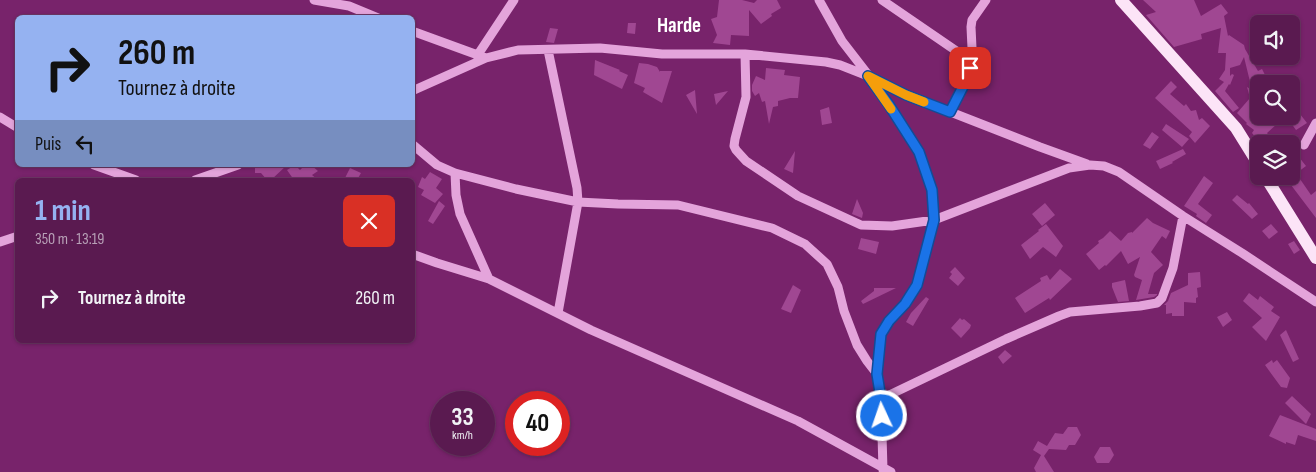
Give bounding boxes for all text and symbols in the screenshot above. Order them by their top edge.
district label: Harde [657,13,701,38]
map controls [1250,15,1300,185]
button: sound [1250,15,1300,65]
text: 260 m [118,32,195,75]
icon: right [35,35,100,100]
pin [949,47,991,89]
icon: arrive [956,54,984,82]
text: Tournez à droite [118,75,235,102]
button: search [1250,75,1300,125]
icon: left [71,130,99,158]
text: Puis [35,133,61,156]
button: layers [1250,135,1300,185]
text: 1 min [35,193,91,229]
button: close [343,195,395,247]
text: 350 m · 13:19 [35,230,104,249]
icon: right [35,284,63,312]
text: Tournez à droite [78,287,186,310]
text: 260 m [355,287,395,310]
position arrow [855,389,907,441]
speed limit sign: 40 [505,391,570,456]
text: 33 [451,402,474,433]
text: km/h [452,428,473,443]

